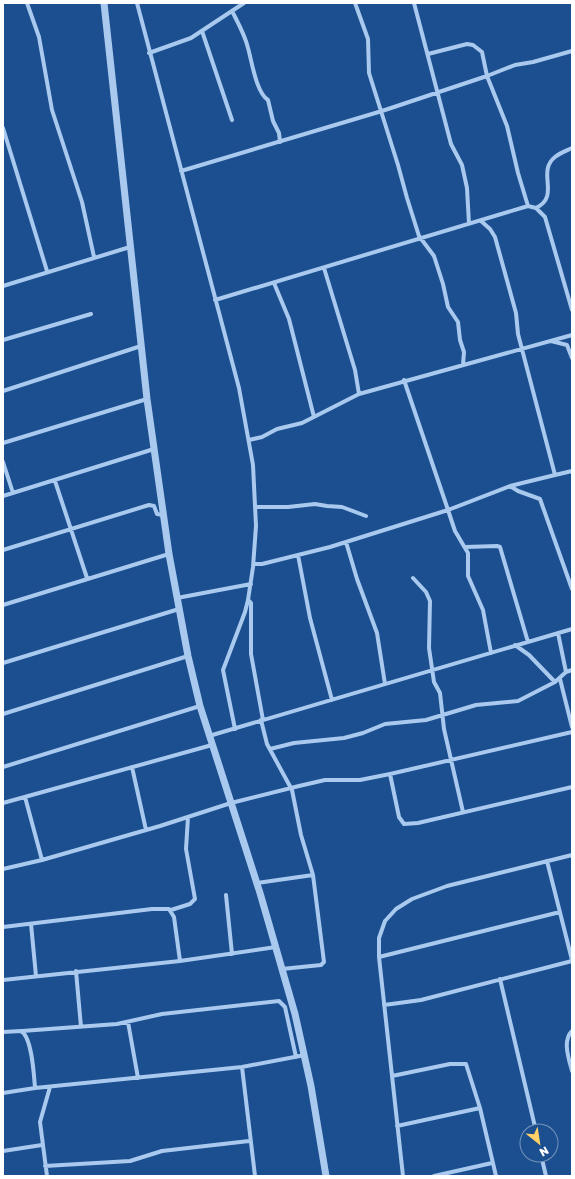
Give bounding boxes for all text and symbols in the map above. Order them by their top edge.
north arrow [519,1123,559,1163]
text: N [537,1144,551,1160]

